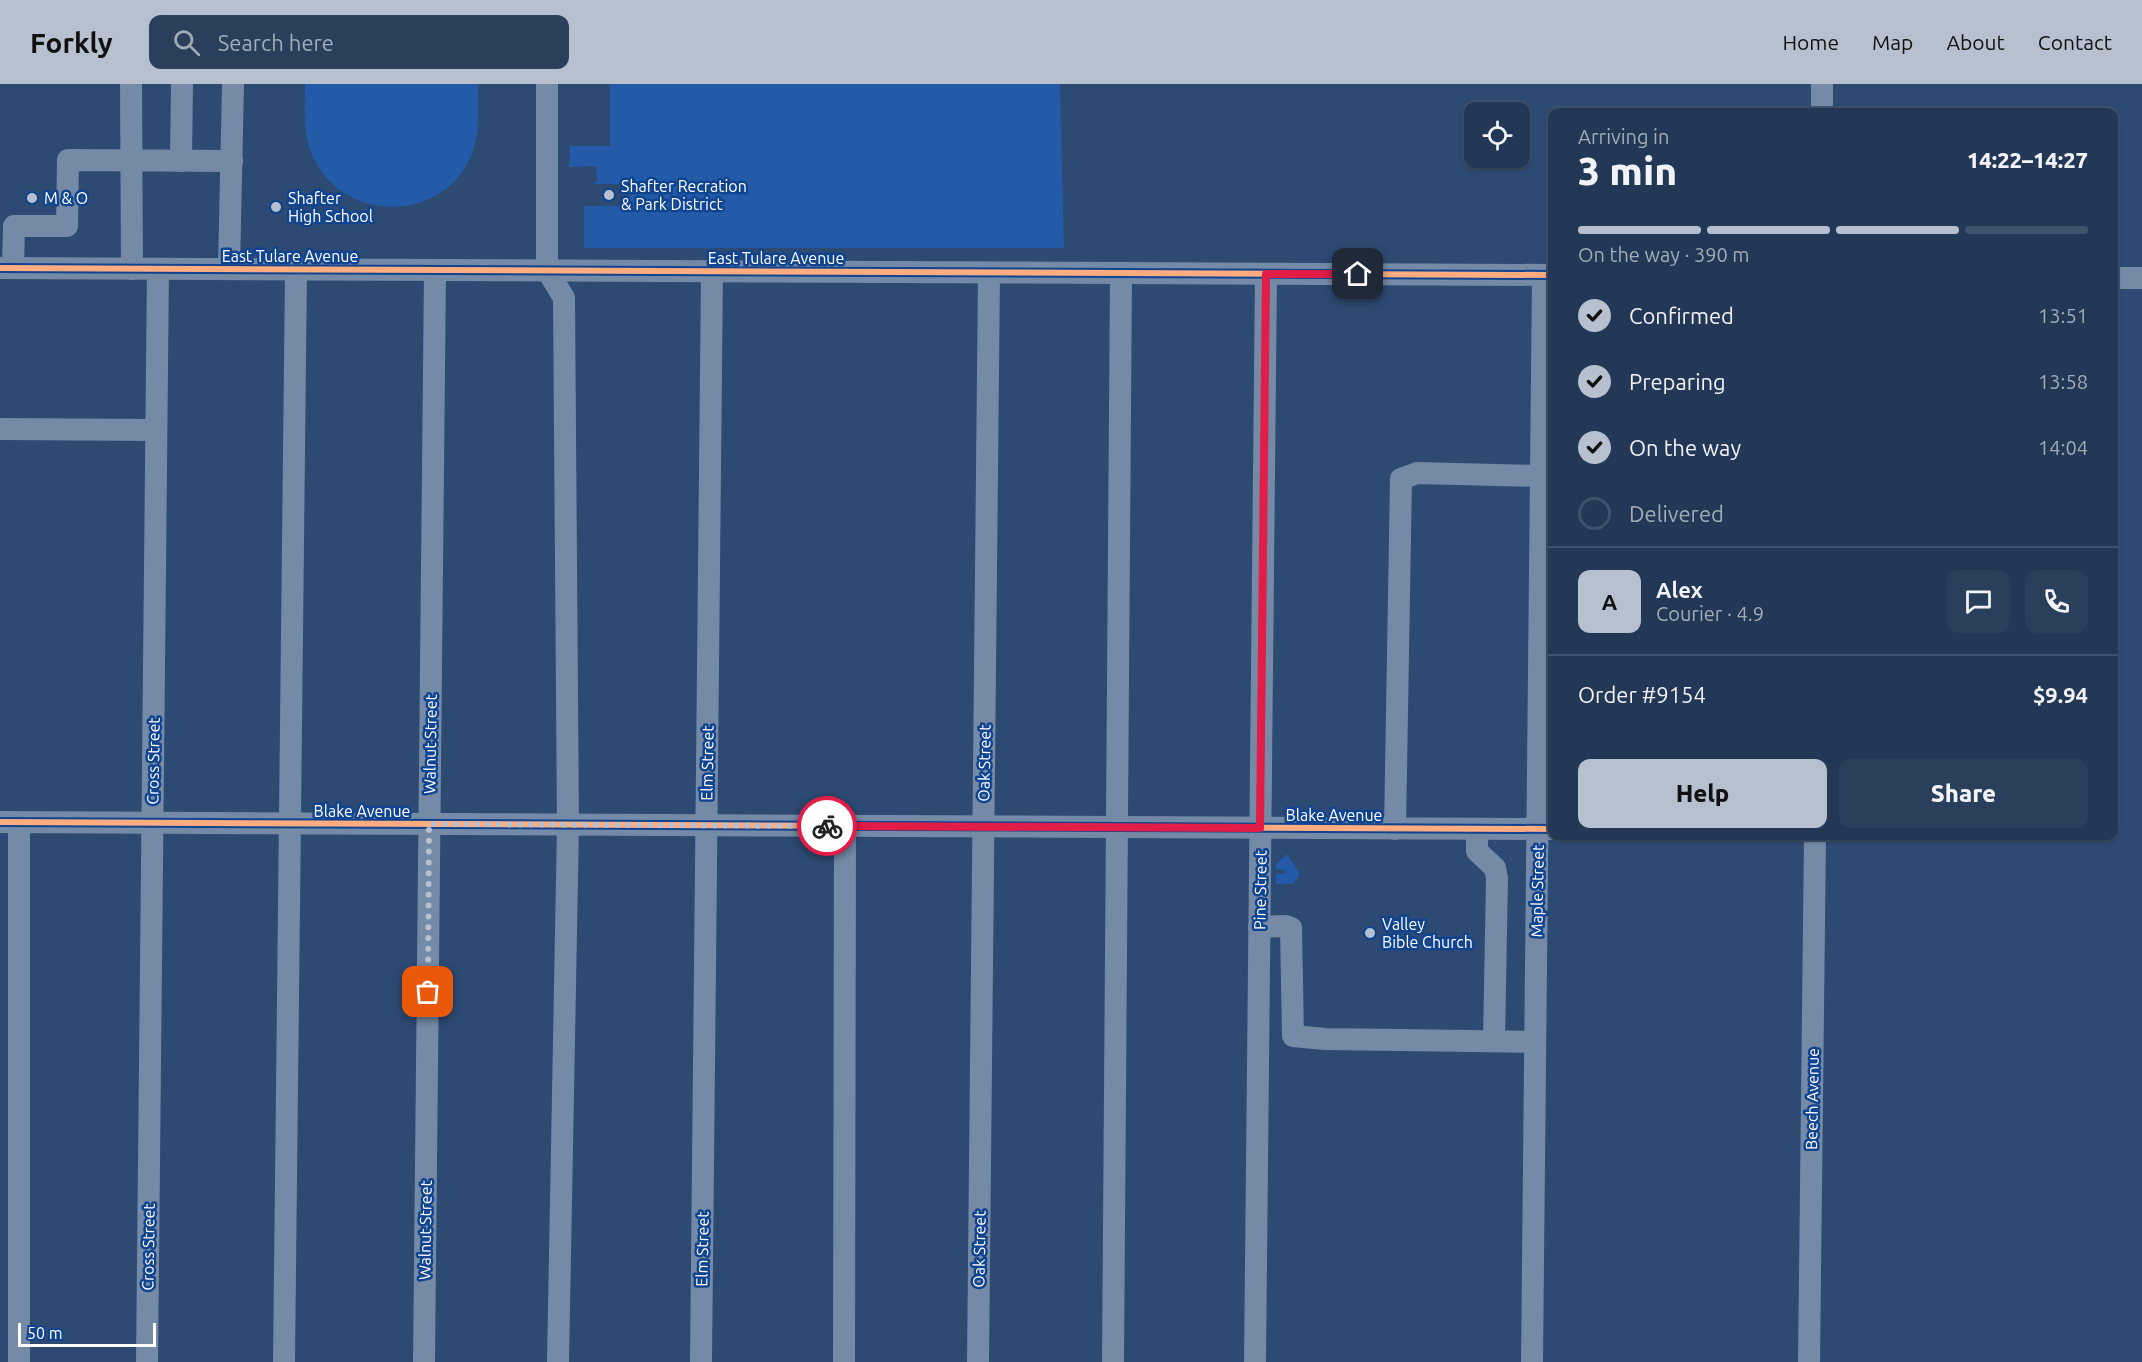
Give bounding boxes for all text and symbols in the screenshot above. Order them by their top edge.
search box [149,15,569,69]
icon: search [170,26,203,59]
text: Forkly [30,27,113,58]
text: Search here [218,30,334,55]
text: Home [1782,30,1839,54]
text: Map [1872,30,1913,54]
text: About [1946,30,2005,54]
text: Contact [2038,30,2112,54]
map controls [1464,102,1530,168]
button: locate [1464,102,1530,168]
text: Arriving in [1578,125,1669,148]
text: 14:22–14:27 [1967,147,2088,172]
text: 3 min [1578,149,1677,192]
place label: Shafter Recration & Park District [621,177,747,213]
marker: Shafter Recration & Park District [602,188,616,202]
place label: M & O [44,189,88,207]
place label: Shafter High School [288,189,373,225]
marker: M & O [25,191,39,205]
marker: Shafter High School [269,200,283,214]
text: On the way · 390 m [1578,243,1750,266]
street label: East Tulare Avenue [222,247,358,265]
pin [1332,248,1383,299]
street label: East Tulare Avenue [708,249,844,267]
icon: home [1341,257,1374,290]
icon: check [1578,299,1611,332]
text: Confirmed [1629,303,1734,328]
text: 13:51 [2038,304,2088,327]
icon: check [1578,365,1611,398]
text: Preparing [1629,369,1726,394]
text: 13:58 [2038,370,2088,393]
icon: check [1578,431,1611,464]
text: On the way [1629,435,1741,460]
text: 14:04 [2038,436,2088,459]
text: Delivered [1629,501,1724,526]
button: chat [1947,570,2010,633]
button: phone [2025,570,2088,633]
text: Alex [1656,577,1703,602]
text: A [1602,589,1617,614]
text: Courier · 4.9 [1656,602,1764,625]
text: Order #9154 [1578,682,1706,707]
text: $9.94 [2033,682,2088,707]
street label: Walnut Street [420,693,440,794]
street label: Cross Street [143,716,163,805]
street label: Elm Street [697,724,717,801]
street label: Oak Street [974,724,994,802]
button: Help [1578,759,1827,828]
button: Share [1839,759,2088,828]
courier [797,796,857,856]
street label: Blake Avenue [314,802,410,820]
street label: Blake Avenue [1286,806,1382,824]
icon: bike [811,810,844,843]
street label: Maple Street [1527,844,1547,938]
street label: Pine Street [1250,849,1270,930]
place label: Valley Bible Church [1382,915,1473,951]
marker: Valley Bible Church [1363,926,1377,940]
pin [402,966,453,1017]
icon: bag [411,975,444,1008]
street label: Beech Avenue [1802,1048,1822,1150]
street label: Walnut Street [415,1179,435,1280]
street label: Cross Street [138,1202,158,1291]
street label: Elm Street [692,1210,712,1287]
street label: Oak Street [969,1210,989,1288]
scale bar [18,1320,156,1348]
text: 50 m [27,1324,63,1342]

